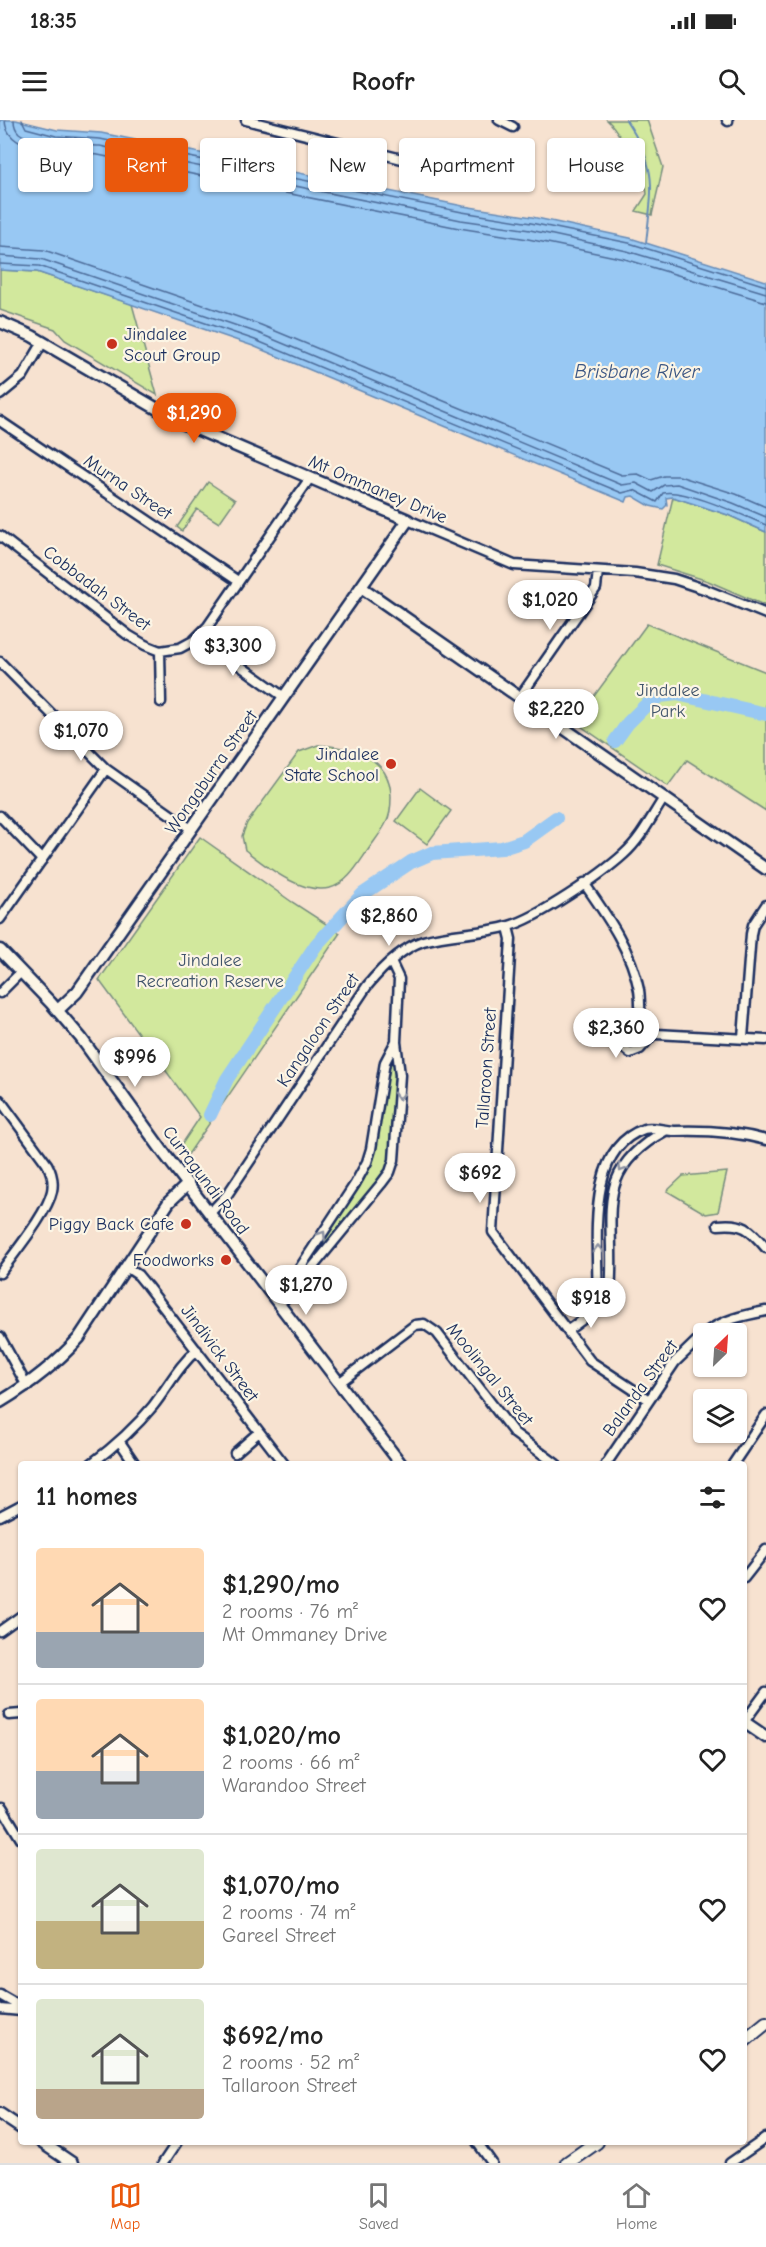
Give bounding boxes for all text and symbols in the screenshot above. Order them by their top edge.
text: 18:35 [30,8,77,34]
icon: menu [18,65,51,98]
icon: search [715,65,748,98]
text: Roofr [351,66,415,97]
chip: Buy [18,138,93,192]
chip: Rent [105,138,188,192]
chip: Filters [200,138,296,192]
chip: New [308,138,387,192]
chip: Apartment [399,138,535,192]
chip: House [547,138,645,192]
place label: Jindalee Scout Group [124,324,221,366]
marker: Jindalee Scout Group [105,337,119,351]
water label: Brisbane River [575,360,700,383]
pin: $1,290 [145,393,243,444]
text: $1,290 [166,401,222,424]
street label: Murna Street [80,450,176,525]
street label: Mt Ommaney Drive [305,451,450,528]
street label: Cobbadah Street [39,541,155,636]
pin: $1,020 [501,580,599,631]
text: $1,020 [522,588,578,611]
pin: $3,300 [184,626,282,677]
text: $3,300 [204,634,262,657]
park label: Jindalee Park [636,680,700,722]
pin: $2,220 [507,689,605,740]
text: $2,220 [527,697,585,720]
street label: Wongaburra Street [161,706,262,838]
pin: $1,070 [32,711,130,762]
text: $1,070 [53,719,109,742]
place label: Jindalee State School [284,744,379,786]
marker: Jindalee State School [384,757,398,771]
pin: $2,860 [340,896,438,947]
text: $2,860 [360,904,418,927]
park label: Jindalee Recreation Reserve [136,950,284,992]
street label: Kangaloon Street [273,969,365,1091]
street label: Tallaroon Street [472,1006,501,1129]
pin: $2,360 [567,1008,665,1059]
text: $2,360 [587,1016,645,1039]
pin: $996 [99,1037,171,1088]
text: $996 [113,1045,157,1068]
one-way arrow [392,1092,405,1101]
street label: Curragundi Road [158,1122,253,1239]
pin: $692 [444,1153,516,1204]
text: $692 [459,1161,501,1184]
one-way arrow [618,1162,629,1172]
place label: Piggy Back Cafe [49,1214,174,1235]
marker: Piggy Back Cafe [179,1217,193,1231]
one-way arrow [315,1231,326,1242]
one-way arrow [592,1244,604,1253]
place label: Foodworks [133,1250,214,1271]
marker: Foodworks [219,1253,233,1267]
pin: $1,270 [257,1265,355,1316]
text: $1,270 [279,1273,333,1296]
pin: $918 [555,1278,627,1329]
text: $918 [571,1286,611,1309]
street label: Jindivick Street [176,1301,263,1407]
street label: Moolingal Street [442,1319,538,1431]
north arrow [693,1323,747,1377]
map controls [693,1323,747,1443]
street label: Balanda Street [599,1336,683,1440]
button: layers [693,1389,747,1443]
icon: filters [696,1481,729,1514]
text: 11 homes [36,1482,137,1512]
text: $1,290/mo [222,1570,340,1600]
icon: home [84,1572,156,1644]
icon: heart [696,1592,729,1625]
text: 2 rooms · 76 m² [222,1600,358,1623]
text: Mt Ommaney Drive [222,1623,387,1646]
text: $1,020/mo [222,1721,341,1751]
icon: home [84,1723,156,1795]
icon: heart [696,1743,729,1776]
text: 2 rooms · 66 m² [222,1751,360,1774]
text: Warandoo Street [222,1774,366,1797]
text: $1,070/mo [222,1871,340,1901]
icon: home [84,1873,156,1945]
icon: heart [696,1893,729,1926]
text: 2 rooms · 74 m² [222,1901,355,1924]
text: Gareel Street [222,1924,335,1947]
text: $692/mo [222,2021,323,2051]
icon: home [84,2023,156,2095]
icon: heart [696,2043,729,2076]
text: 2 rooms · 52 m² [222,2051,359,2074]
text: Tallaroon Street [222,2074,357,2097]
tab: Map [109,2179,142,2233]
tab: Saved [359,2179,399,2233]
tab: Home [616,2179,657,2233]

